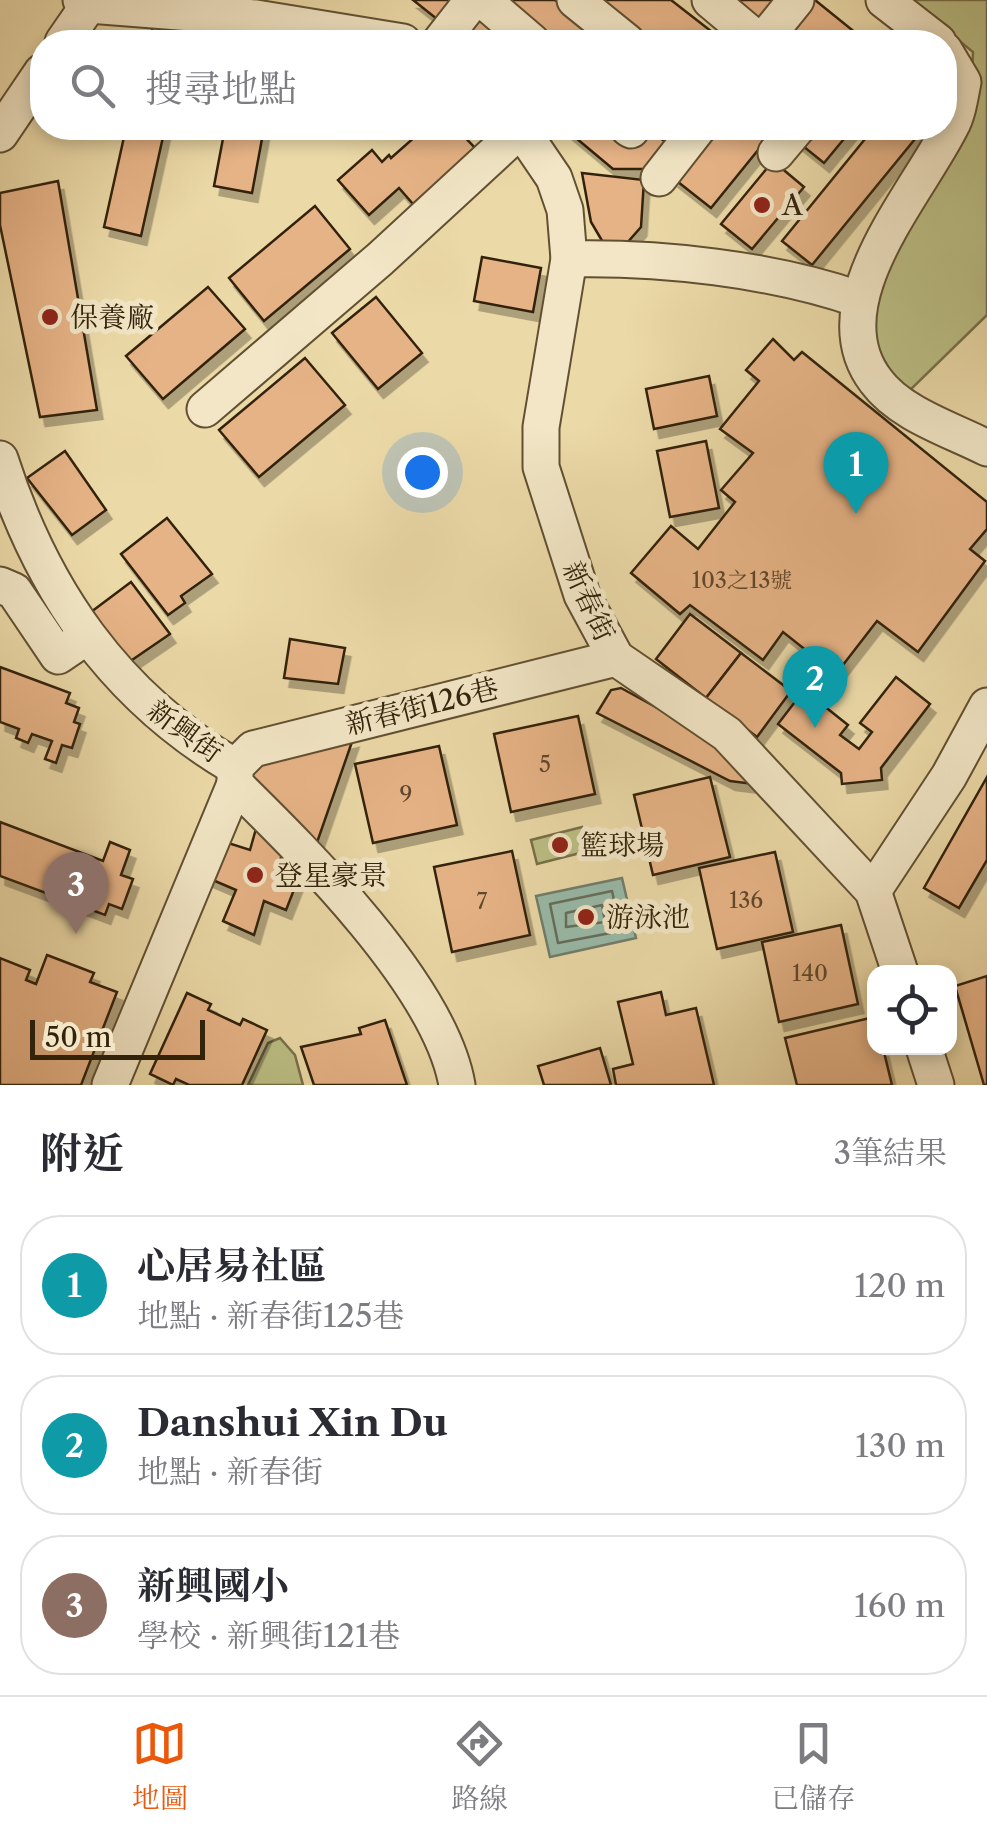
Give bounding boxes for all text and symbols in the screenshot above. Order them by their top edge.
search box [30,30,957,140]
icon: search [65,58,120,113]
text: 搜尋地點 [145,65,297,112]
place label: A [781,188,804,222]
marker: A [751,194,773,216]
place label: 保養廠 [70,300,154,334]
marker: 保養廠 [39,306,61,328]
pin: 1 [824,432,888,514]
your location [397,447,448,498]
street label: 新春街 [556,556,622,646]
house number: 103之13號 [692,567,792,594]
pin: 2 [782,646,848,728]
street label: 新春街126巷 [342,671,502,741]
street label: 新興街 [141,693,229,769]
house number: 5 [539,751,551,778]
house number: 9 [400,781,412,808]
place label: 籃球場 [580,828,664,862]
marker: 籃球場 [549,834,571,856]
pin: 3 [44,852,108,934]
place label: 登星豪景 [275,858,387,892]
marker: 登星豪景 [244,864,266,886]
house number: 136 [729,887,763,914]
house number: 7 [477,888,488,915]
place label: 游泳池 [606,900,690,934]
marker: 游泳池 [575,906,597,928]
house number: 140 [792,960,828,987]
map controls [867,965,957,1055]
button: locate [867,965,957,1055]
scale bar [30,1015,205,1060]
text: 50 m [45,1020,112,1054]
text: 附近 [40,1127,124,1179]
text: 3筆結果 [833,1133,947,1172]
text: 心居易社區 [137,1242,327,1289]
text: 1 [67,1266,82,1305]
text: 120 m [855,1266,945,1305]
text: 地點 · 新春街125巷 [137,1296,404,1335]
text: Danshui Xin Du [137,1399,448,1446]
text: 2 [65,1426,84,1465]
text: 130 m [855,1426,945,1465]
text: 地點 · 新春街 [137,1452,323,1491]
text: 新興國小 [137,1562,289,1609]
text: 3 [65,1586,84,1625]
text: 160 m [854,1586,945,1625]
text: 學校 · 新興街121巷 [137,1616,400,1655]
tab: 地圖 [132,1716,188,1816]
tab: 路線 [451,1716,507,1816]
tab: 已儲存 [771,1716,855,1816]

